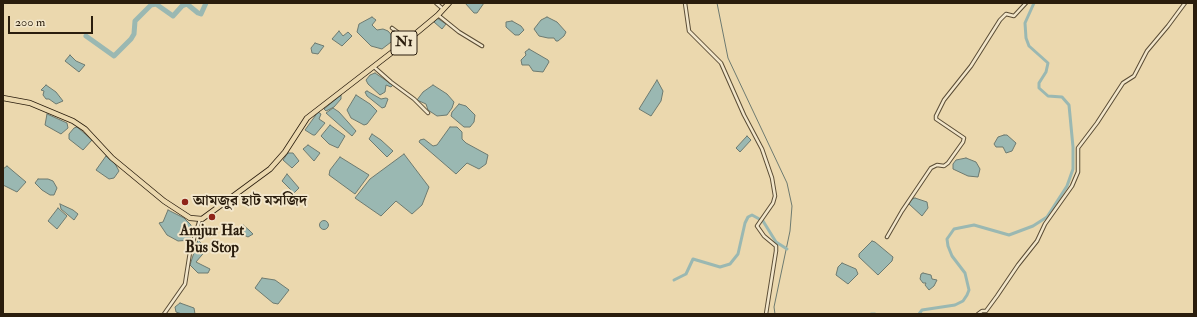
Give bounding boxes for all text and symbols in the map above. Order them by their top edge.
scale bar [10,8,95,34]
text: 200 m [15,15,45,30]
road number: N1 [391,31,417,55]
place label: আমজুর হাট মসজিদ [193,193,307,211]
marker: আমজুর হাট মসজিদ [180,197,190,207]
marker: Amjur Hat Bus Stop [207,212,217,222]
place label: Amjur Hat Bus Stop [180,223,244,258]

